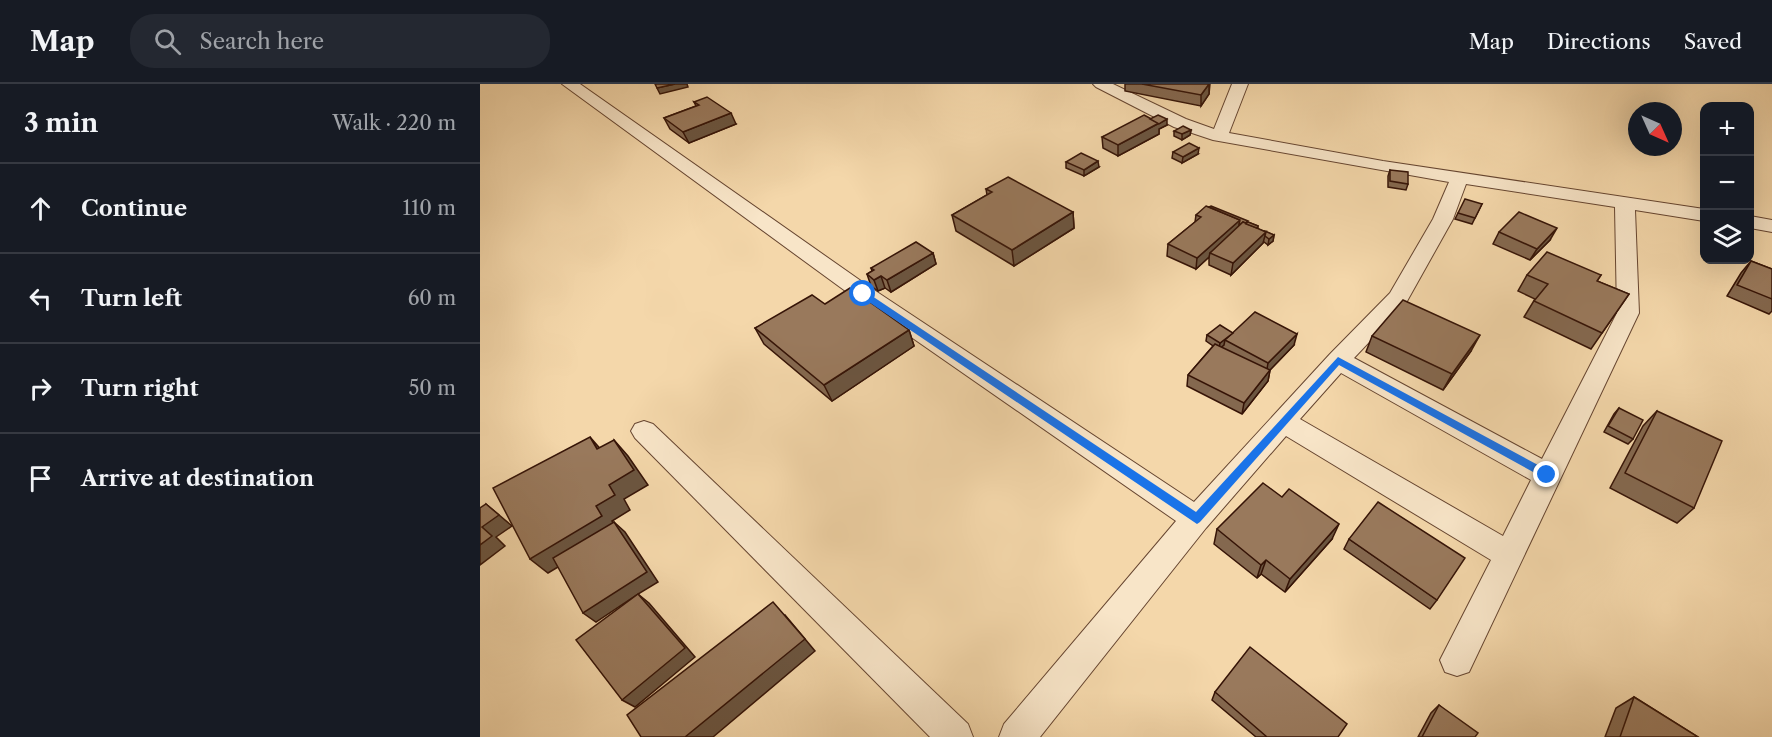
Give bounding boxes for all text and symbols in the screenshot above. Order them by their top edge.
search box [130,14,550,68]
text: Map [30,24,94,58]
icon: search [151,25,184,58]
text: Search here [199,28,324,55]
text: Map [1469,29,1514,54]
text: Directions [1547,29,1651,54]
text: Saved [1684,29,1742,54]
north arrow [1628,102,1682,156]
map controls [1700,102,1754,264]
button: + [1700,102,1754,156]
text: 3 min [24,107,98,139]
text: Walk · 220 m [332,111,456,135]
button: − [1700,156,1754,210]
icon: ahead [24,192,57,225]
text: Continue [81,195,187,222]
text: 110 m [403,196,456,220]
button: layers [1700,210,1754,264]
route start [849,280,875,306]
icon: left [24,282,57,315]
text: Turn left [81,285,182,312]
text: 60 m [408,286,456,310]
icon: right [24,372,57,405]
text: Turn right [81,375,199,402]
text: 50 m [409,376,456,400]
route end [1533,461,1559,487]
icon: arrive [24,462,57,495]
text: Arrive at destination [81,465,314,492]

